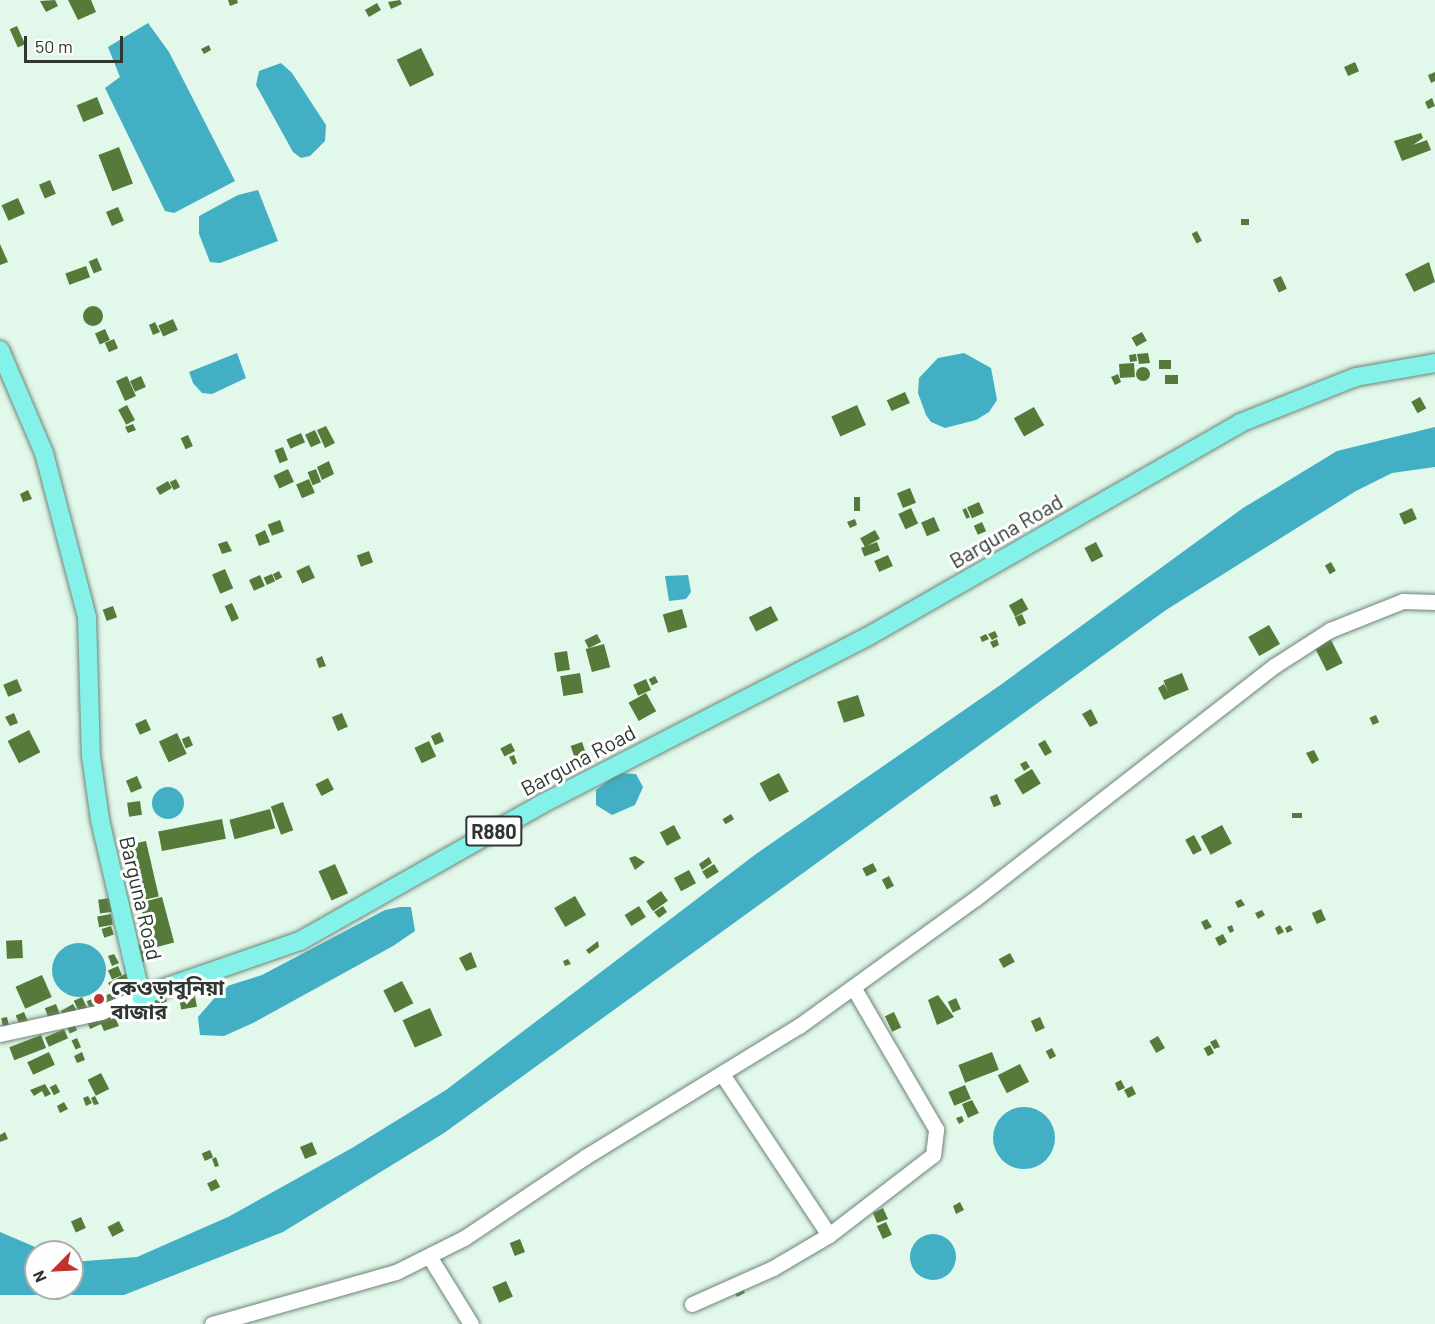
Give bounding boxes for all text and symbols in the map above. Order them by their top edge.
scale bar [27,24,126,62]
text: 50 m [35,35,73,57]
street label: Barguna Road [945,489,1067,573]
street label: Barguna Road [516,719,640,801]
road number: R880 [464,814,524,848]
street label: Barguna Road [115,834,167,962]
place label: কেওড়াবুনিয়া বাজার [111,974,224,1024]
marker: কেওড়াবুনিয়া বাজার [92,992,106,1006]
north arrow [24,1240,84,1300]
text: N [28,1268,50,1285]

